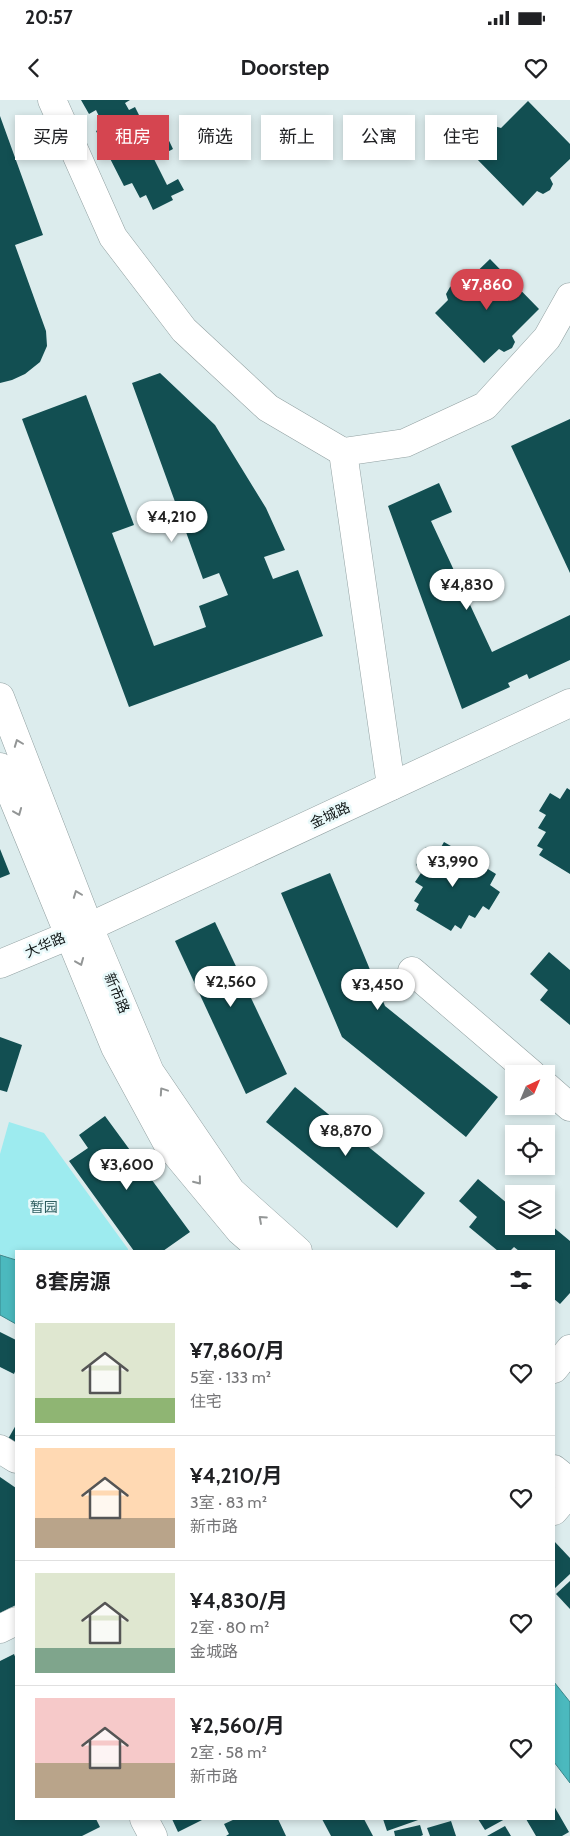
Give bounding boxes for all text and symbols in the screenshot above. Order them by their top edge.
text: 20:57 [25,6,73,29]
icon: back [20,54,48,82]
text: Doorstep [241,54,329,81]
icon: heart [522,54,550,82]
chip: 买房 [15,115,87,160]
chip: 租房 [97,115,169,160]
chip: 筛选 [179,115,251,160]
chip: 新上 [261,115,333,160]
chip: 公寓 [343,115,415,160]
chip: 住宅 [425,115,497,160]
pin: ¥7,860 [446,268,528,311]
text: ¥7,860 [462,275,512,294]
pin: ¥4,210 [131,500,213,543]
text: ¥4,210 [148,507,196,526]
pin: ¥4,830 [426,568,508,611]
text: ¥4,830 [441,575,493,594]
one-way arrow [14,739,24,748]
street label: 金城路 [307,798,353,832]
one-way arrow [12,807,23,816]
pin: ¥3,990 [412,846,494,888]
text: ¥3,990 [427,852,479,871]
one-way arrow [72,890,83,899]
street label: 大华路 [22,929,68,961]
one-way arrow [74,957,84,966]
pin: ¥2,560 [190,966,272,1008]
pin: ¥3,450 [337,968,419,1011]
street label: 新市路 [101,970,133,1016]
text: ¥2,560 [206,972,256,991]
text: ¥3,450 [352,975,404,994]
north arrow [505,1065,555,1115]
map controls [505,1065,555,1235]
one-way arrow [160,1087,169,1096]
pin: ¥8,870 [305,1114,387,1157]
text: ¥8,870 [320,1121,372,1140]
button: locate [505,1125,555,1175]
pin: ¥3,600 [86,1148,168,1191]
text: ¥3,600 [100,1155,154,1174]
one-way arrow [193,1175,202,1184]
button: layers [505,1185,555,1235]
park label: 暂园 [30,1198,58,1216]
one-way arrow [258,1215,267,1224]
icon: filters [507,1266,535,1294]
text: 8套房源 [35,1269,111,1294]
text: ¥7,860/月 [190,1338,285,1363]
icon: home [75,1343,135,1403]
icon: heart [507,1359,535,1387]
text: 5室 · 133 m² [190,1368,271,1387]
text: 住宅 [190,1392,222,1411]
text: ¥4,210/月 [190,1463,283,1488]
icon: home [75,1468,135,1528]
icon: heart [507,1484,535,1512]
text: 3室 · 83 m² [190,1493,267,1512]
text: 新市路 [190,1517,238,1536]
text: ¥4,830/月 [190,1588,288,1613]
icon: home [75,1593,135,1653]
icon: heart [507,1609,535,1637]
text: 2室 · 80 m² [190,1618,269,1637]
text: 金城路 [190,1642,238,1661]
text: ¥2,560/月 [190,1713,285,1738]
icon: home [75,1718,135,1778]
icon: heart [507,1734,535,1762]
text: 2室 · 58 m² [190,1743,267,1762]
text: 新市路 [190,1767,238,1786]

